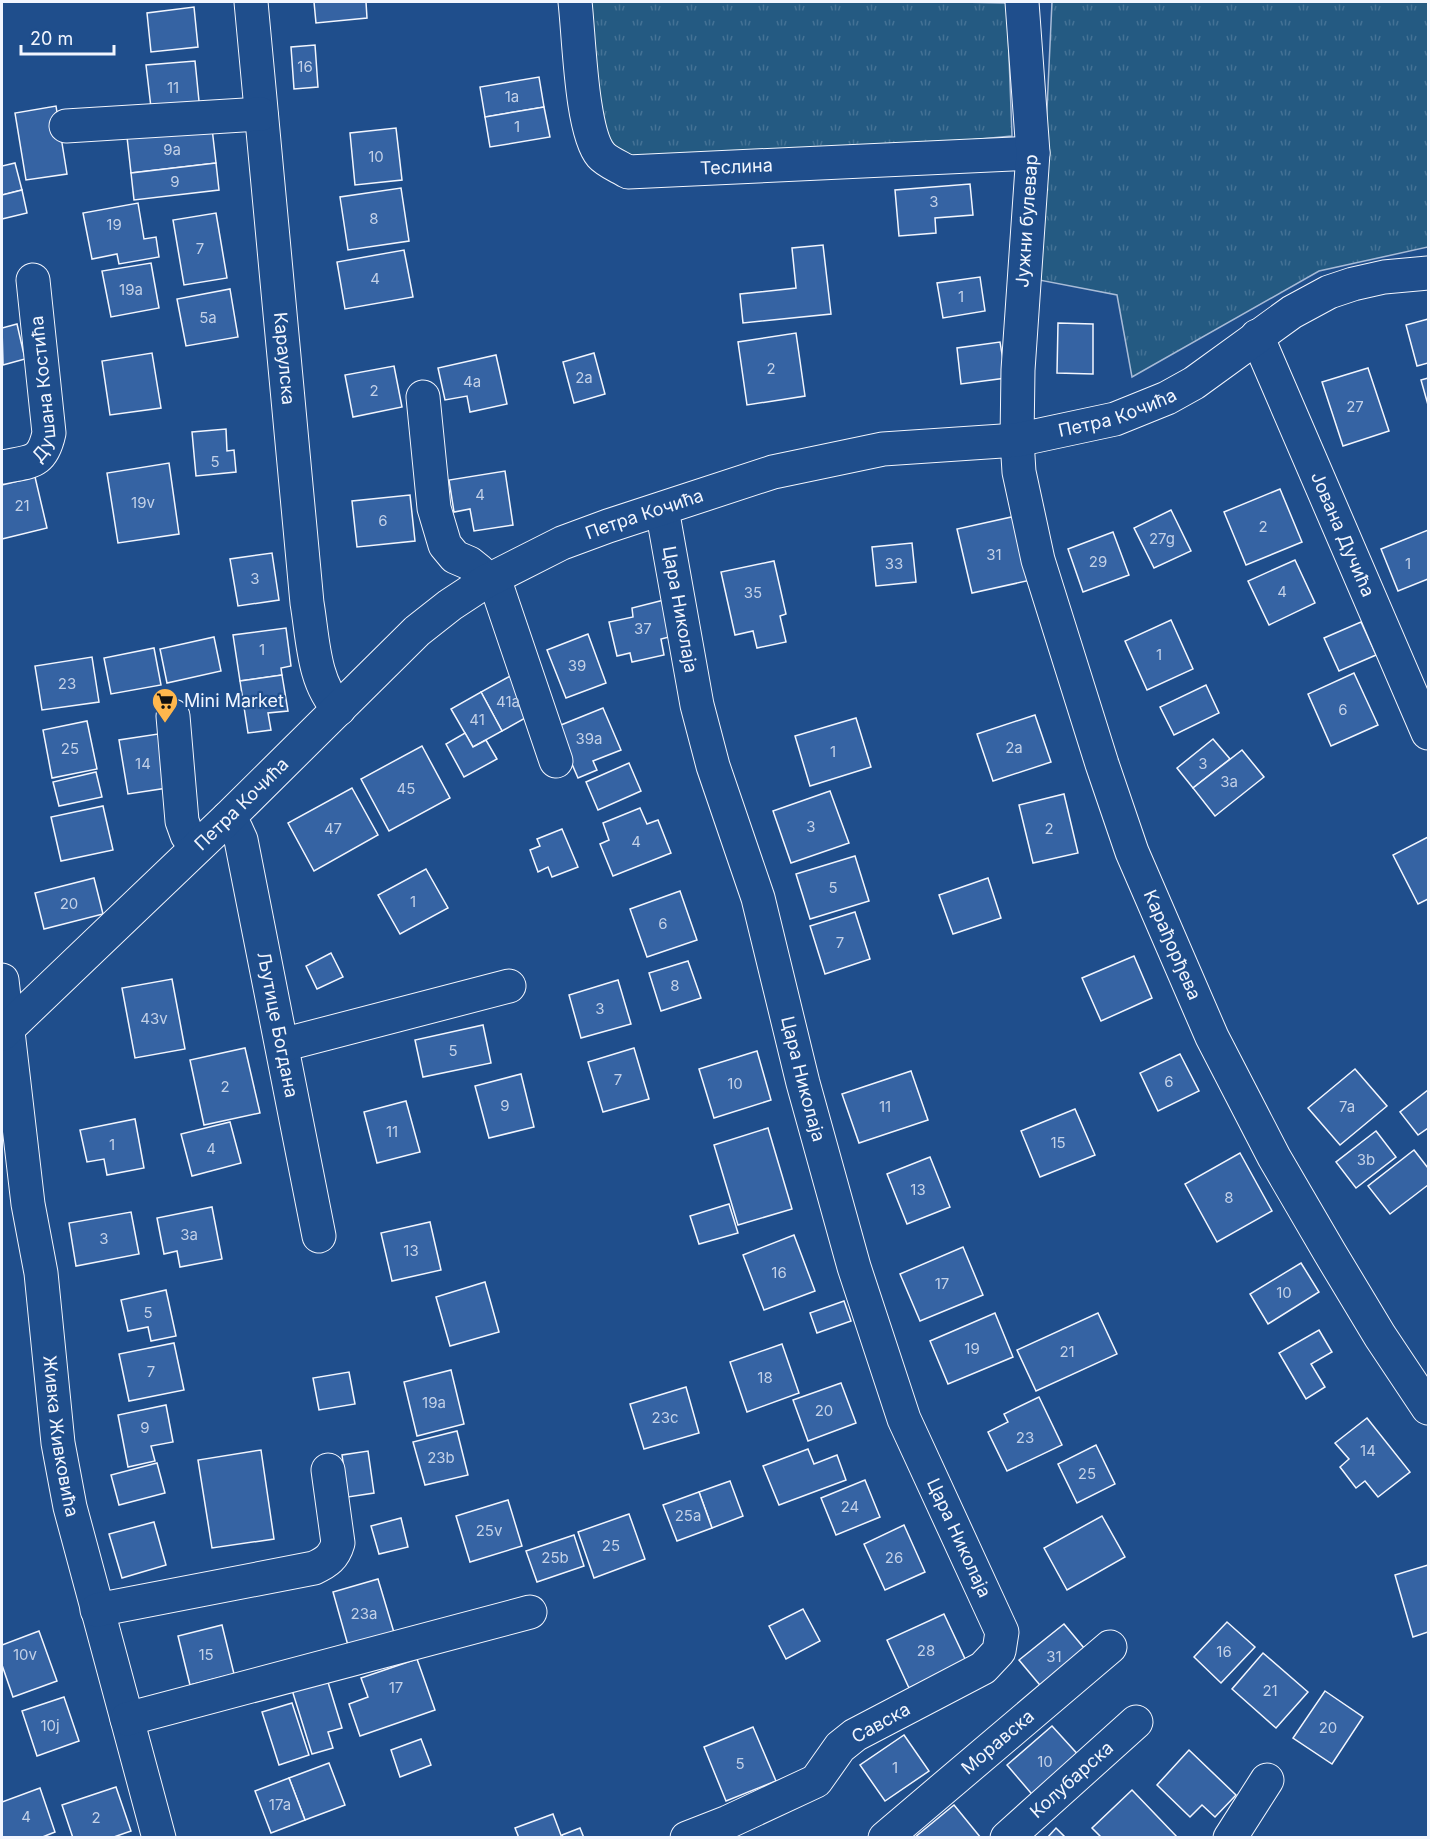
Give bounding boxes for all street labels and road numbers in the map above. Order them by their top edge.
street label: Теслина [699,154,773,179]
street label: Јужни булевар [1011,154,1042,288]
street label: Караулска [270,311,299,406]
street label: Душана Костића [26,315,60,466]
street label: Петра Кочића [1056,384,1180,441]
street label: Јована Дучића [1307,469,1379,600]
street label: Петра Кочића [582,484,706,543]
street label: Цара Николаја [659,544,702,674]
street label: Петра Кочића [190,753,293,854]
street label: Карађорђева [1140,887,1206,1003]
street label: Љутице Богдана [253,950,303,1099]
street label: Цара Николаја [777,1014,830,1144]
street label: Живка Живковића [39,1354,83,1519]
street label: Цара Николаја [923,1475,996,1601]
street label: Савска [848,1698,914,1747]
street label: Моравска [957,1705,1038,1779]
street label: Колубарска [1026,1737,1117,1822]

